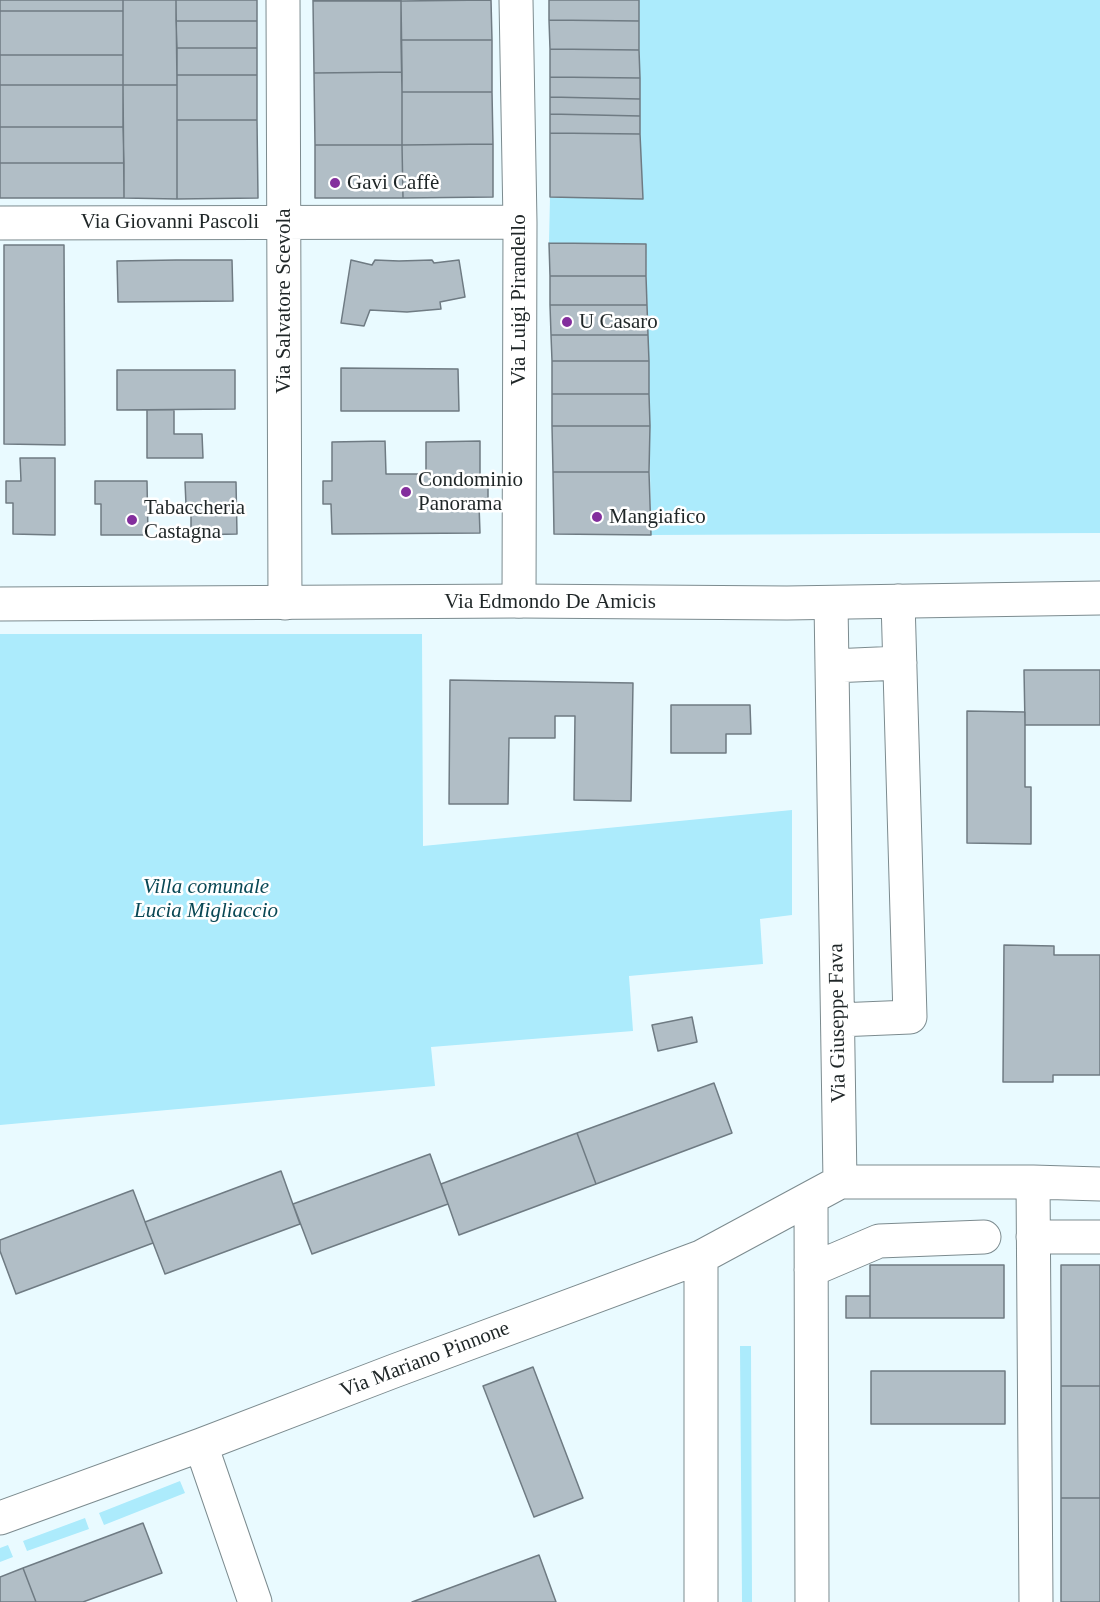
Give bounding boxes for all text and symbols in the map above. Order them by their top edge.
place label: Gavi Caffè [347,170,439,196]
marker: Gavi Caffè [328,176,342,190]
street label: Via Salvatore Scevola [271,208,297,394]
street label: Via Giovanni Pascoli [81,209,259,235]
street label: Via Luigi Pirandello [506,214,532,386]
place label: U Casaro [579,309,658,335]
marker: U Casaro [560,315,574,329]
place label: Condominio Panorama [418,467,523,517]
marker: Condominio Panorama [399,485,413,499]
place label: Tabaccheria Castagna [144,495,245,545]
place label: Mangiafico [609,504,706,530]
marker: Mangiafico [590,510,604,524]
marker: Tabaccheria Castagna [125,513,139,527]
street label: Via Edmondo De Amicis [444,589,656,615]
park label: Villa comunale Lucia Migliaccio [134,874,278,924]
street label: Via Giuseppe Fava [824,943,852,1103]
street label: Via Mariano Pinnone [337,1316,513,1404]

